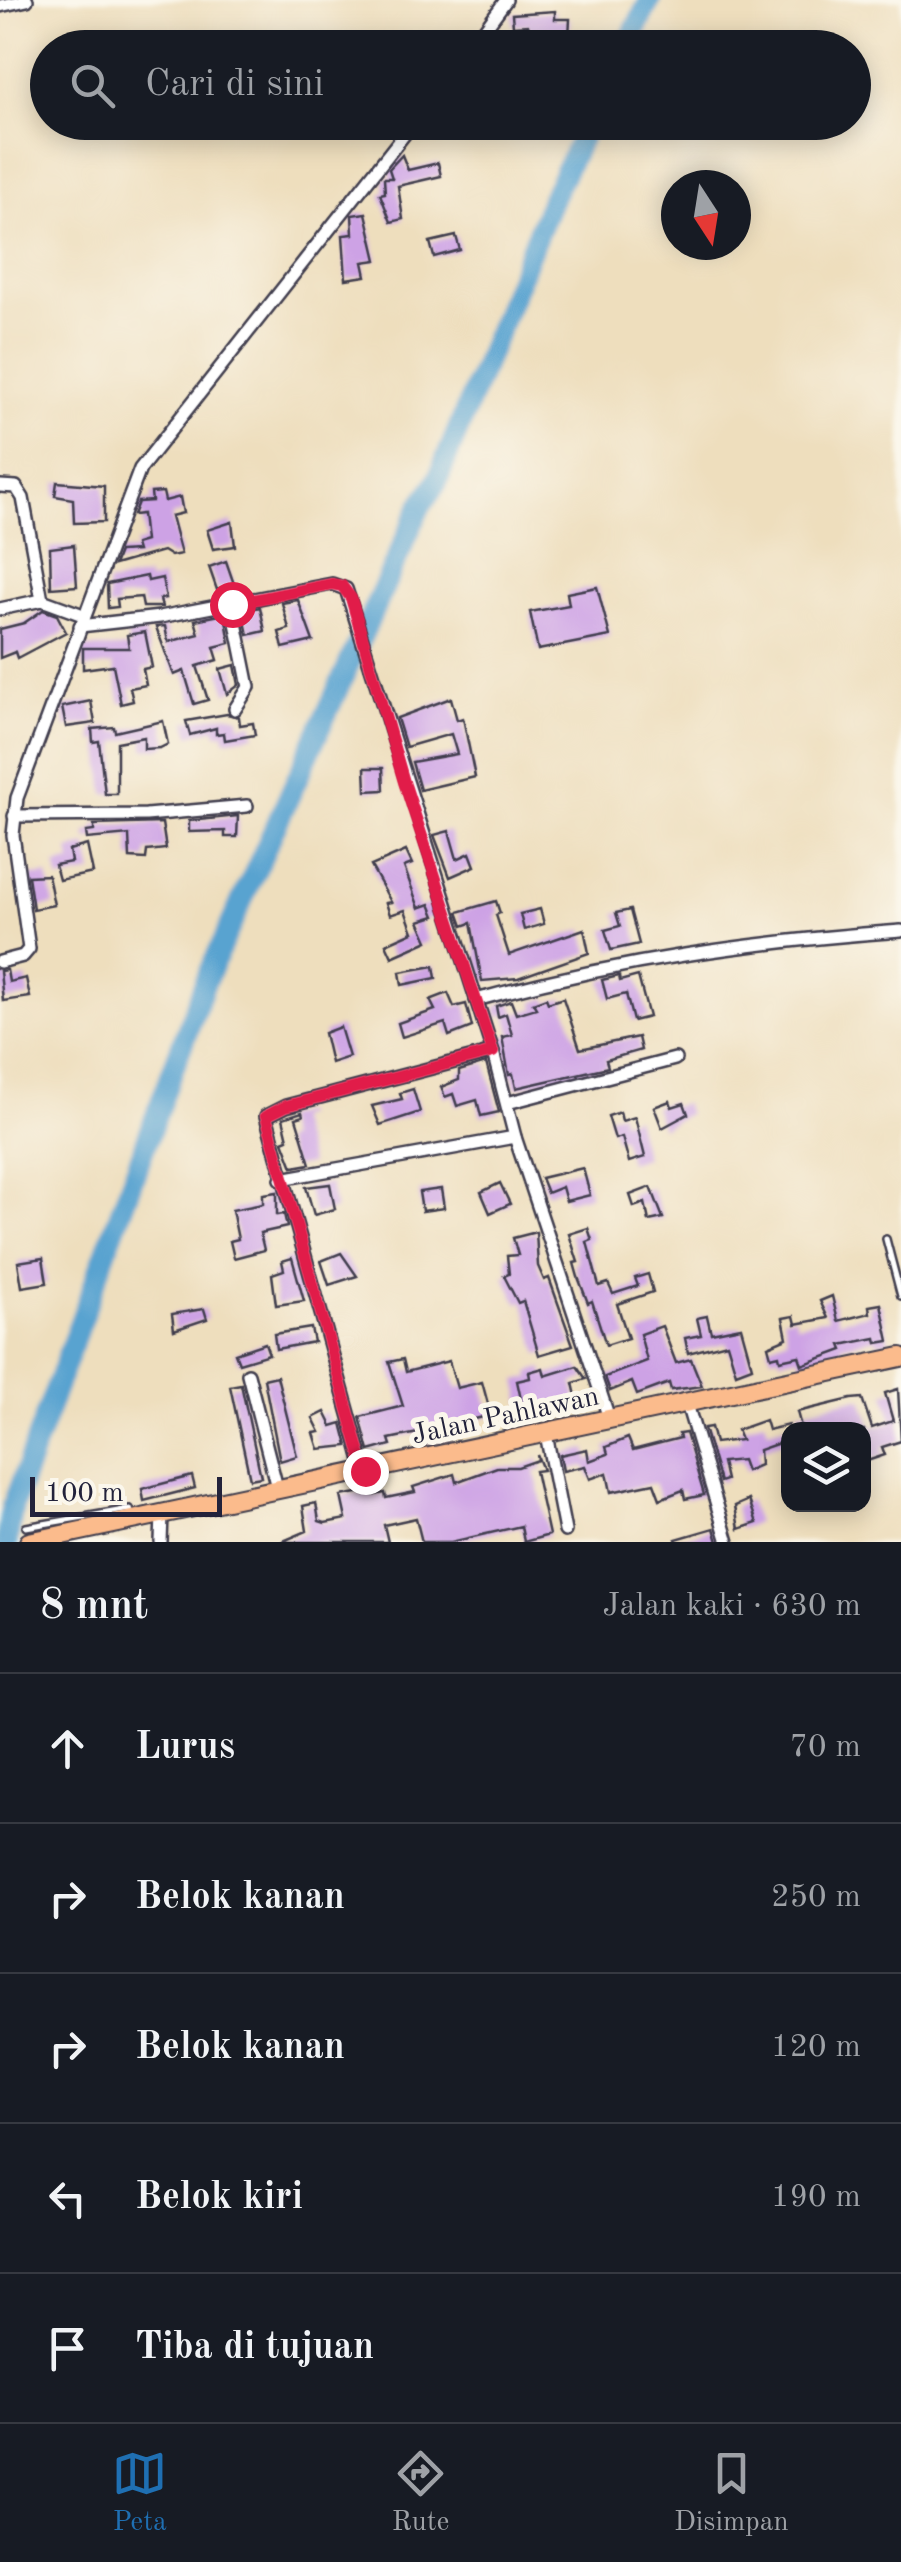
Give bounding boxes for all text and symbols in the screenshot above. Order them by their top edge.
search box [30,30,871,140]
icon: search [65,58,120,113]
text: Cari di sini [145,66,324,104]
north arrow [661,170,751,260]
route start [210,582,256,628]
street label: Jalan Pahlawan [409,1383,602,1450]
map controls [781,1422,871,1512]
button: layers [781,1422,871,1512]
route end [343,1449,389,1495]
scale bar [30,1472,222,1516]
text: 100 m [45,1480,124,1508]
text: 8 mnt [40,1586,148,1628]
text: Jalan kaki · 630 m [603,1591,861,1623]
icon: ahead [40,1721,95,1776]
text: Lurus [135,1729,235,1767]
text: 70 m [790,1732,861,1764]
icon: right [40,1871,95,1926]
text: Belok kanan [135,1879,345,1917]
text: 250 m [771,1882,861,1914]
icon: right [40,2021,95,2076]
text: Belok kanan [135,2029,345,2067]
text: 120 m [771,2032,861,2064]
icon: left [40,2171,95,2226]
text: Belok kiri [135,2179,303,2217]
text: 190 m [771,2182,861,2214]
icon: arrive [40,2321,95,2376]
text: Tiba di tujuan [135,2329,374,2367]
tab: Peta [112,2446,167,2541]
tab: Rute [392,2446,449,2541]
tab: Disimpan [674,2446,789,2541]

